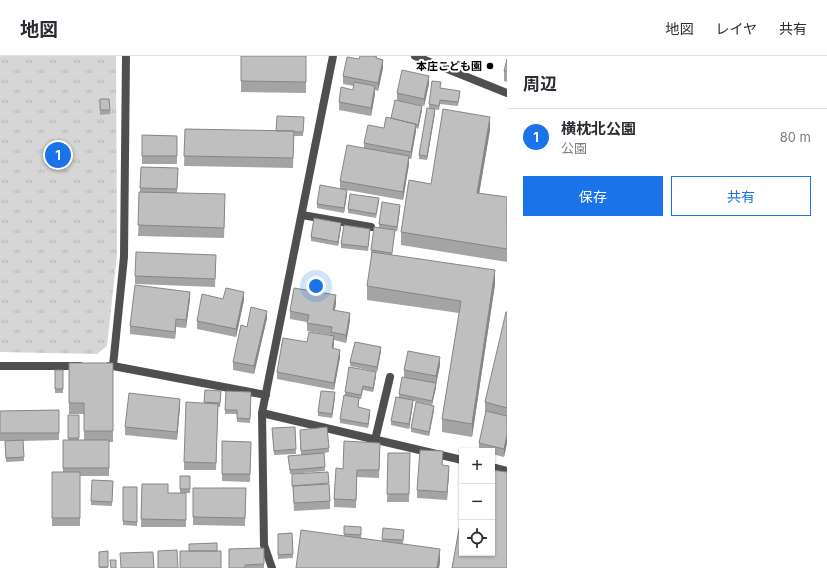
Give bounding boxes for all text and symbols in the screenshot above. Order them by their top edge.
text: 地図 [20,18,58,41]
text: 地図 [665,20,693,37]
text: レイヤ [715,20,757,37]
text: 共有 [779,20,807,37]
place label: 本庄こども園 [416,59,482,73]
marker: 本庄こども園 [485,61,495,71]
text: 周辺 [523,74,557,94]
text: 横枕北公園 [561,119,636,138]
text: 1 [533,129,539,145]
text: 80 m [780,129,811,145]
pin: 1 [45,140,71,170]
text: 公園 [561,140,587,156]
button: 保存 [523,176,663,216]
button: 共有 [671,176,811,216]
your location [306,276,326,296]
map controls [459,448,495,556]
button: + [459,448,495,484]
button: − [459,484,495,520]
button: locate [459,520,495,556]

